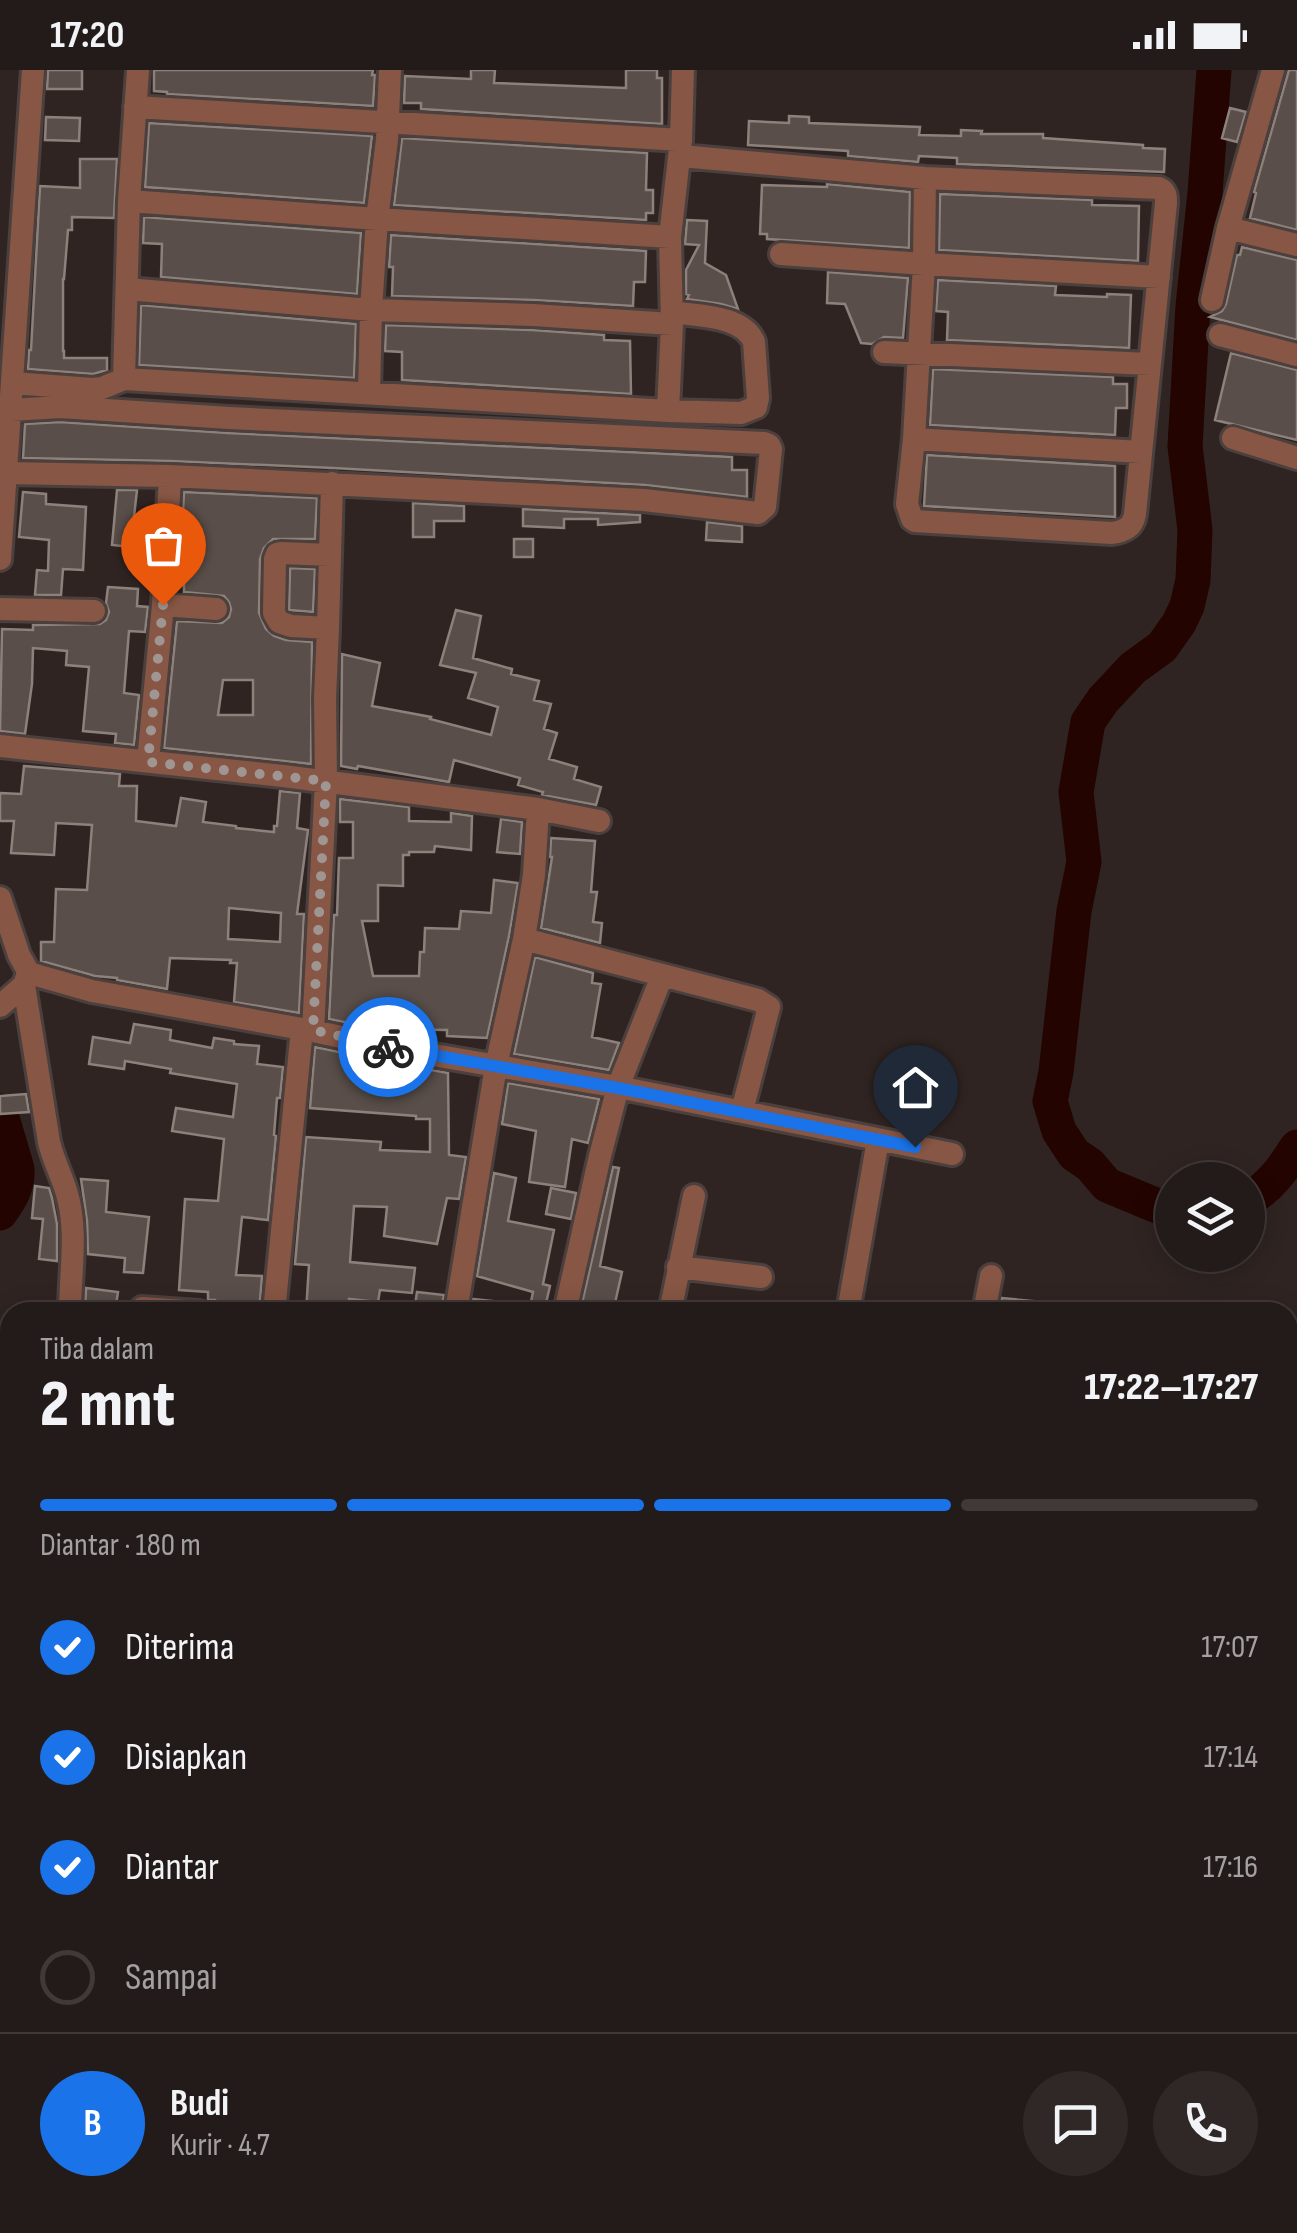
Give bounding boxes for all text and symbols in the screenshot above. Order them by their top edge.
text: 17:20 [50,13,124,58]
pin [121,503,206,606]
icon: bag [136,518,191,573]
courier [338,997,438,1097]
icon: bike [361,1020,416,1075]
pin [873,1045,958,1148]
icon: home [888,1060,943,1115]
map controls [1155,1162,1265,1272]
button: layers [1155,1162,1265,1272]
text: Tiba dalam [40,1330,154,1369]
text: 17:22–17:27 [1084,1365,1258,1410]
text: 2 mnt [40,1367,175,1445]
text: Diantar · 180 m [40,1526,201,1565]
icon: check [40,1620,95,1675]
text: Diterima [125,1625,234,1670]
text: 17:07 [1201,1628,1258,1667]
icon: check [40,1730,95,1785]
text: Disiapkan [125,1735,247,1780]
text: 17:14 [1204,1738,1258,1777]
icon: check [40,1840,95,1895]
text: Diantar [125,1845,219,1890]
text: 17:16 [1203,1848,1258,1887]
text: Sampai [125,1955,218,2000]
button: chat [1023,2071,1128,2176]
button: phone [1153,2071,1258,2176]
text: Budi [170,2081,229,2126]
text: B [83,2101,102,2146]
text: Kurir · 4.7 [170,2126,270,2165]

